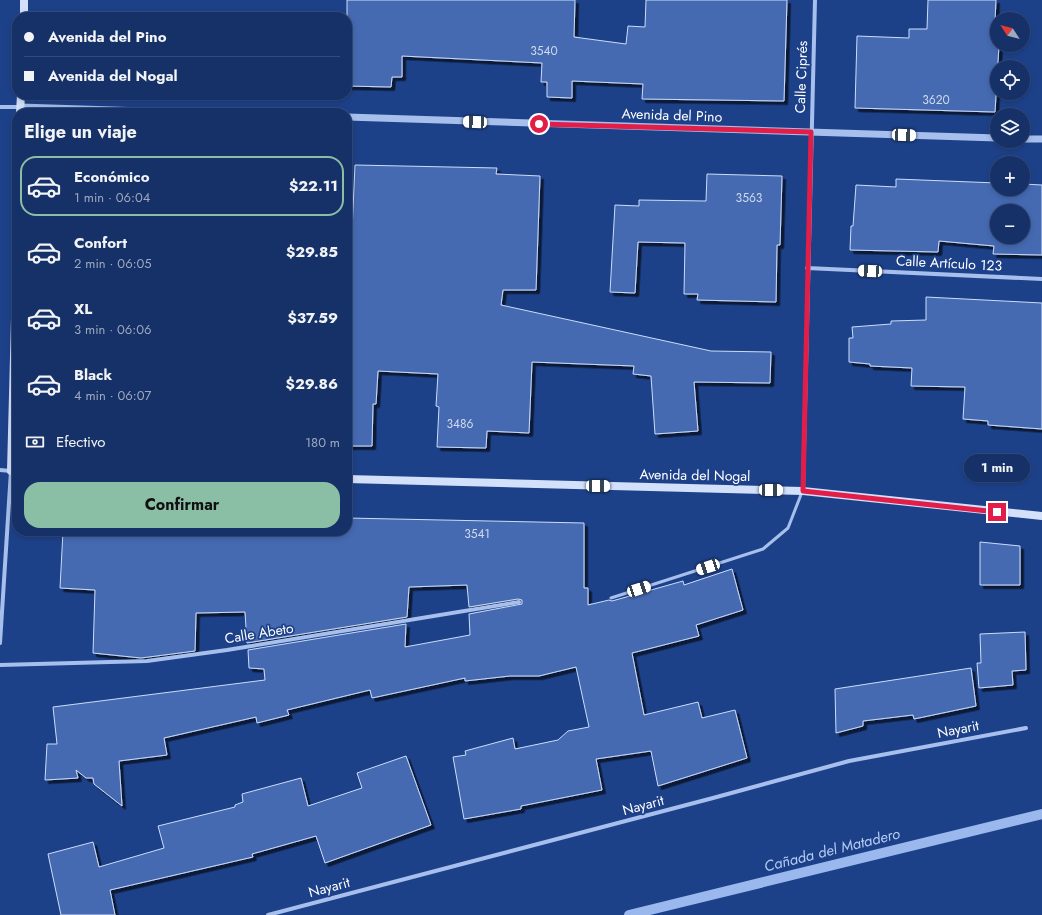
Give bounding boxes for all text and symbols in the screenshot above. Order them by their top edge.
north arrow [990,12,1030,52]
map controls [990,12,1030,244]
text: Avenida del Pino [48,26,167,48]
street label: Calle Ciprés [790,40,812,114]
house number: 3540 [530,42,558,60]
button: locate [990,60,1030,100]
text: Avenida del Nogal [48,65,178,87]
house number: 3620 [922,91,950,109]
street label: Avenida del Pino [621,103,723,127]
button: layers [990,108,1030,148]
route start [530,115,548,133]
car [463,116,487,128]
text: Elige un viaje [24,119,137,145]
car [892,129,916,141]
button: + [990,156,1030,196]
text: Económico [74,166,149,188]
icon: car [26,168,62,204]
text: $22.11 [289,175,338,197]
text: 1 min · 06:04 [74,188,150,207]
house number: 3563 [736,189,763,207]
button: − [990,204,1030,244]
text: Confort [74,232,127,254]
icon: car [26,234,62,270]
text: $29.85 [286,241,338,263]
street label: Calle Artículo 123 [895,250,1003,276]
text: 2 min · 06:05 [74,254,152,273]
car [858,264,882,278]
text: XL [74,298,92,320]
icon: car [26,300,62,336]
text: $37.59 [287,307,338,329]
text: 3 min · 06:06 [74,320,152,339]
text: Black [74,364,112,386]
icon: car [26,366,62,402]
text: $29.86 [286,373,338,395]
text: 4 min · 06:07 [74,386,151,405]
house number: 3486 [446,415,474,433]
icon: cash [24,431,46,453]
text: Efectivo [56,431,106,453]
text: 180 m [305,433,340,452]
callout: 1 min [964,454,1030,482]
text: 1 min [981,458,1013,477]
street label: Avenida del Nogal [640,464,750,486]
car [586,480,610,492]
button: Confirmar [24,482,340,528]
car [759,484,783,496]
route end [988,503,1006,521]
house number: 3541 [464,525,490,543]
car [695,558,721,576]
car [626,580,652,598]
street label: Calle Abeto [223,618,295,648]
street label: Nayarit [935,715,981,743]
street label: Nayarit [620,790,667,820]
water label: Cañada del Matadero [762,822,902,878]
street label: Nayarit [306,872,353,902]

